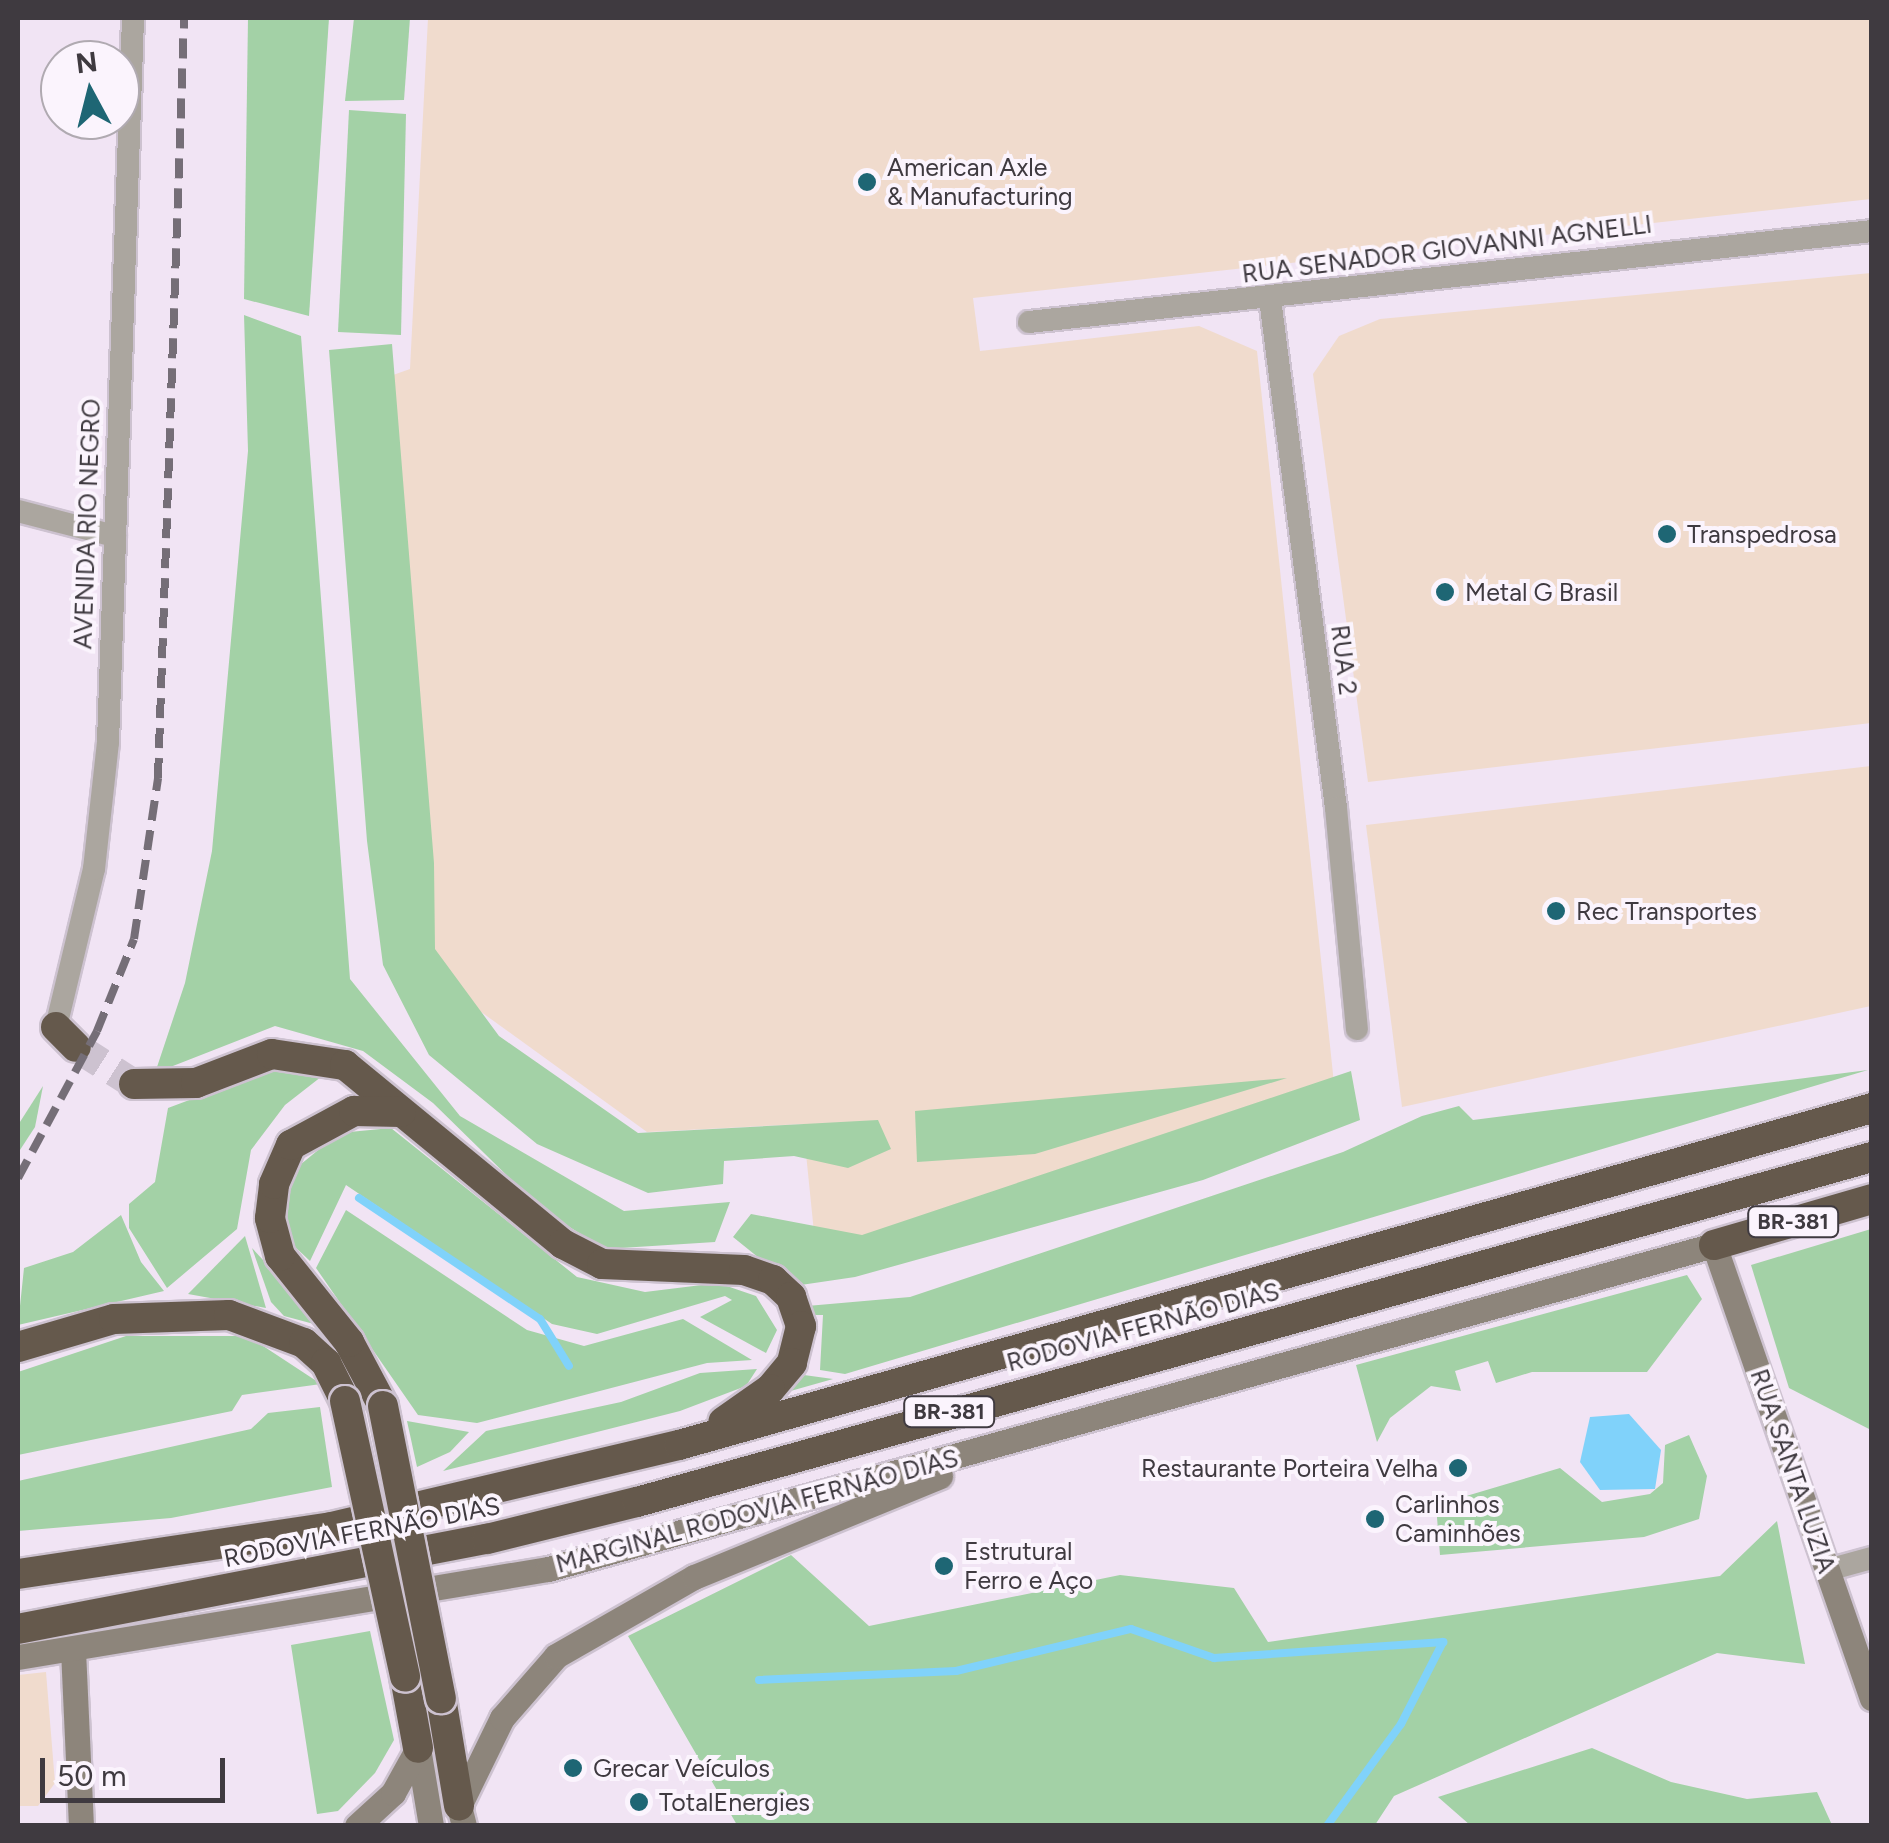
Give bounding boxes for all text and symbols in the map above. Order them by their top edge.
north arrow [40,40,140,140]
text: N [74,44,99,80]
place label: American Axle & Manufacturing [887,153,1073,212]
marker: American Axle & Manufacturing [856,171,878,193]
street label: RUA SENADOR GIOVANNI AGNELLI [1240,209,1654,289]
street label: AVENIDA RIO NEGRO [68,398,106,650]
place label: Transpedrosa [1687,519,1837,549]
marker: Transpedrosa [1656,523,1678,545]
place label: Metal G Brasil [1465,577,1618,607]
marker: Metal G Brasil [1434,581,1456,603]
street label: RUA 2 [1325,623,1363,697]
place label: Rec Transportes [1576,896,1757,926]
marker: Rec Transportes [1545,900,1567,922]
road number: BR-381 [1746,1205,1840,1239]
street label: RODOVIA FERNÃO DIAS [1004,1276,1282,1378]
street label: RUA SANTA LUZIA [1744,1365,1842,1577]
road number: BR-381 [902,1395,996,1429]
street label: MARGINAL RODOVIA FERNÃO DIAS [553,1443,961,1579]
place label: Restaurante Porteira Velha [1141,1453,1438,1483]
marker: Restaurante Porteira Velha [1447,1457,1469,1479]
street label: RODOVIA FERNÃO DIAS [221,1490,503,1574]
place label: Carlinhos Caminhões [1395,1490,1521,1549]
marker: Carlinhos Caminhões [1364,1508,1386,1530]
place label: Estrutural Ferro e Aço [964,1537,1093,1596]
marker: Estrutural Ferro e Aço [933,1555,955,1577]
scale bar [45,1738,230,1800]
place label: Grecar Veículos [593,1753,770,1783]
text: 50 m [57,1757,126,1794]
marker: Grecar Veículos [562,1757,584,1779]
place label: TotalEnergies [659,1787,810,1817]
marker: TotalEnergies [628,1791,650,1813]

